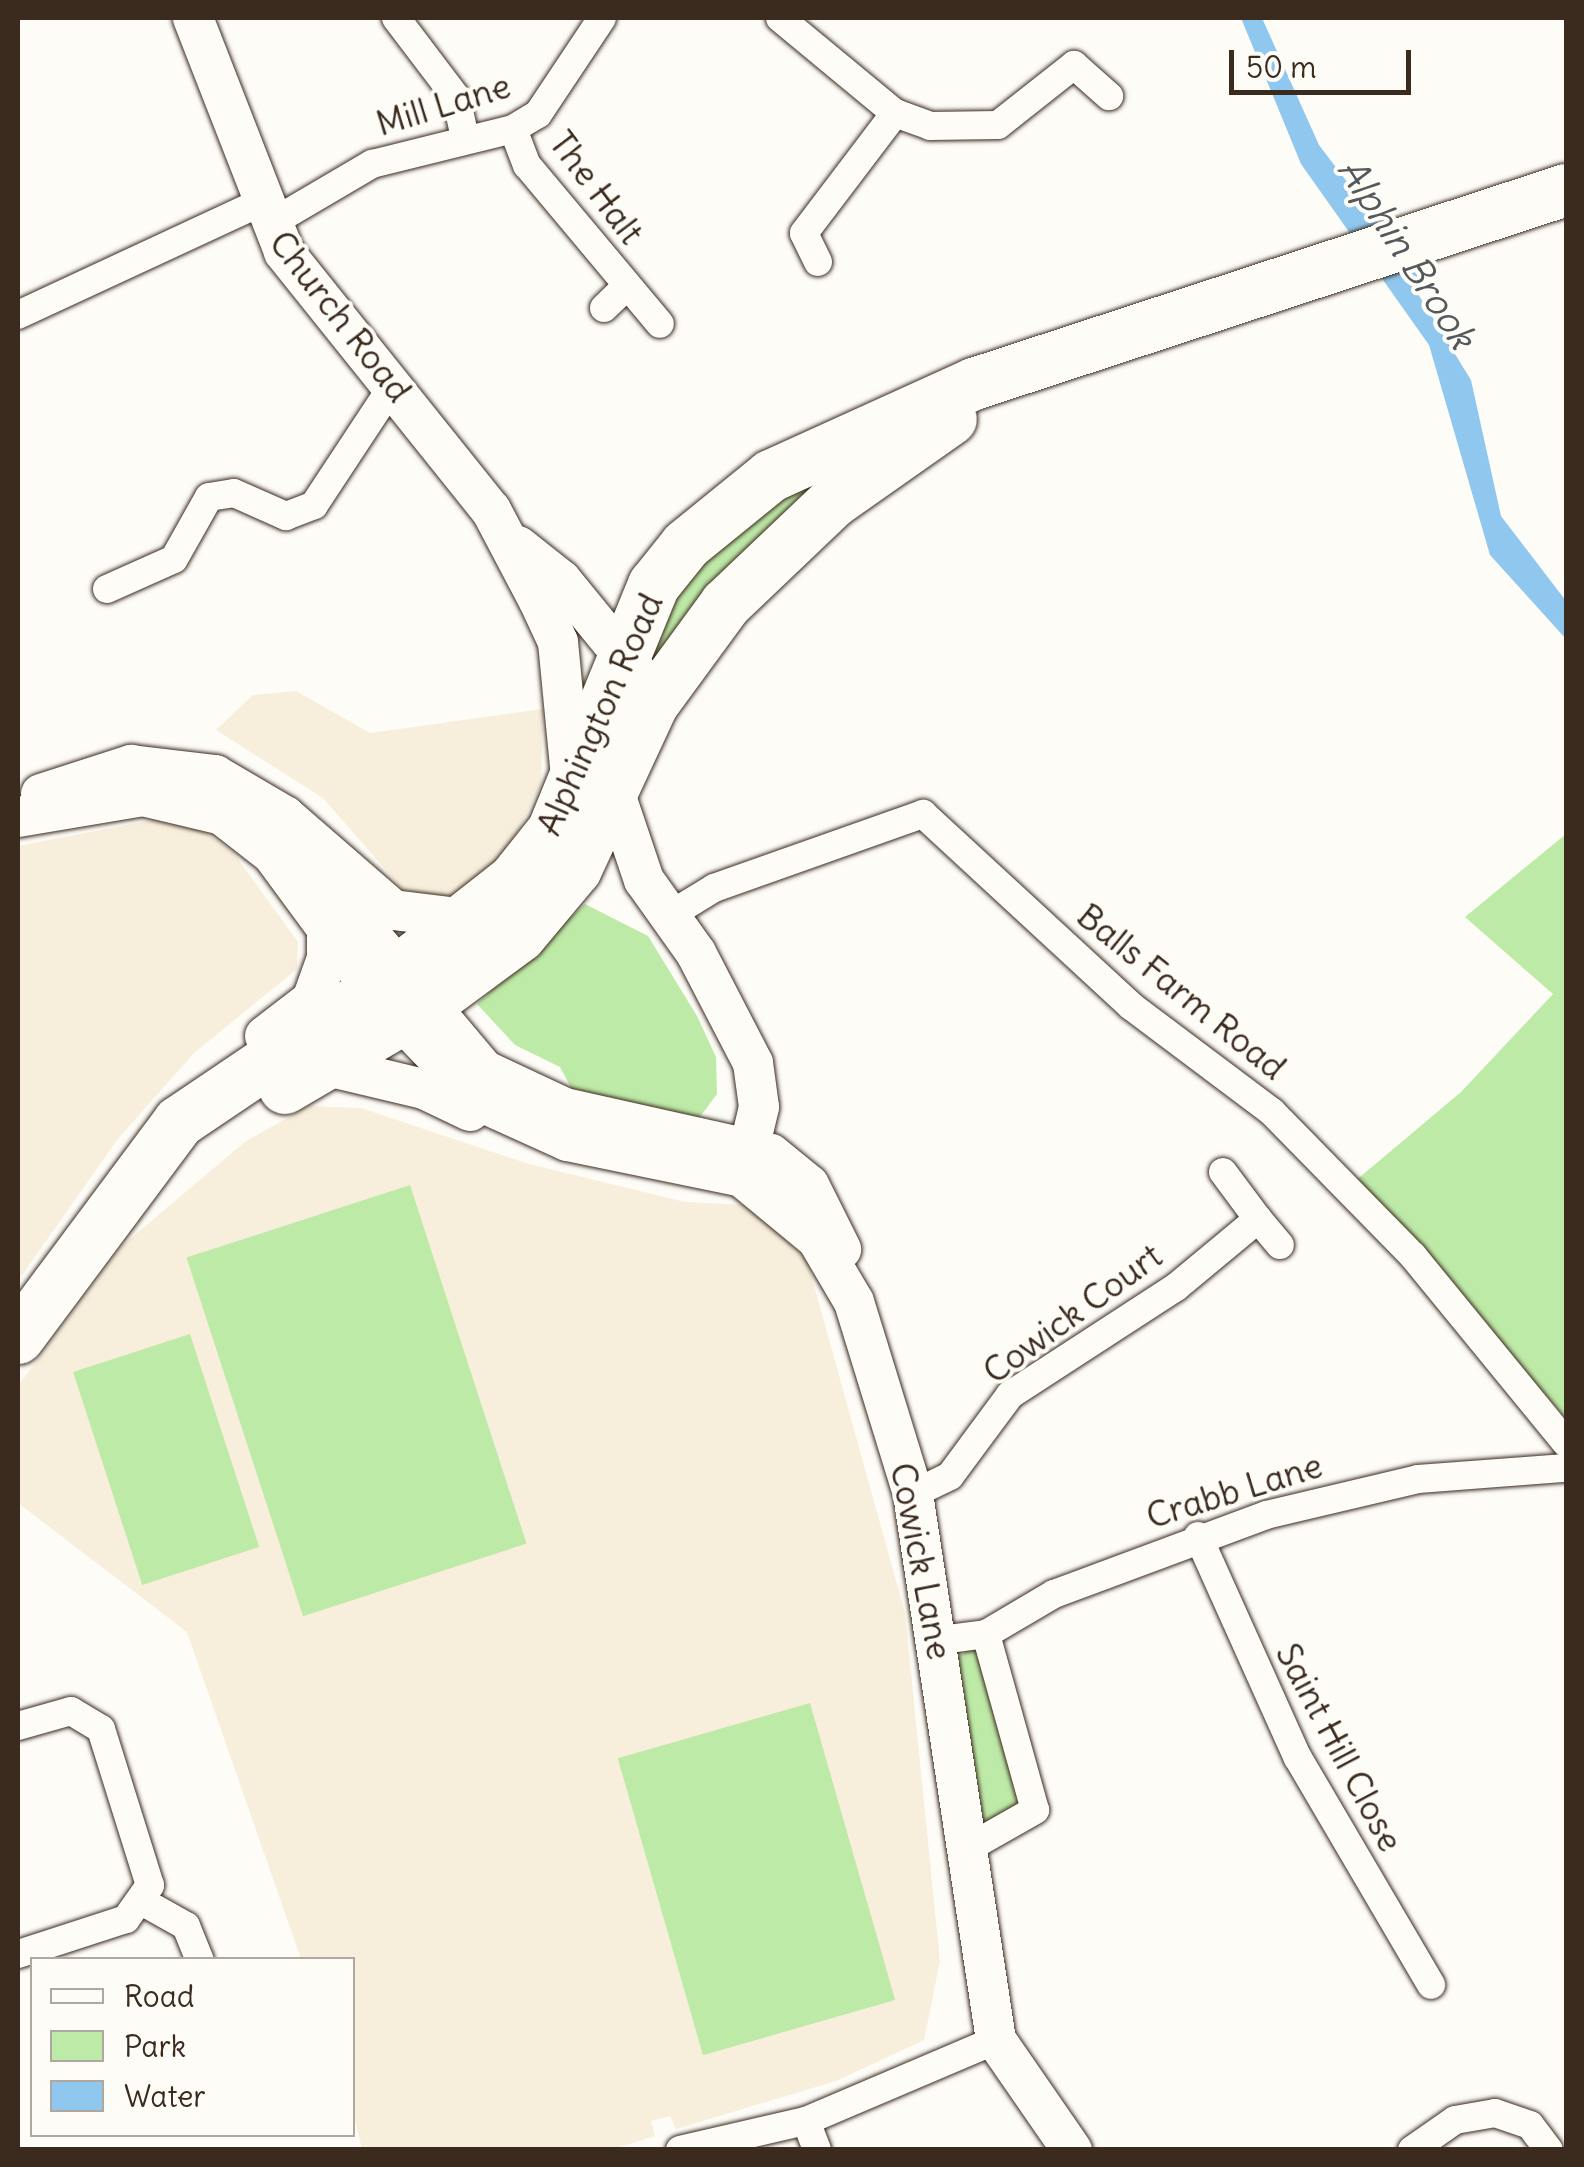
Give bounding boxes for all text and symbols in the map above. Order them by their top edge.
scale bar [1234,30,1416,92]
text: 50 m [1246,48,1316,86]
street label: Mill Lane [371,64,515,144]
street label: The Halt [541,122,653,252]
water label: Alphin Brook [1328,149,1486,357]
street label: Church Road [261,222,421,410]
street label: Alphington Road [527,587,671,841]
street label: Balls Farm Road [1069,894,1295,1088]
street label: Cowick Court [974,1234,1170,1392]
street label: Crabb Lane [1141,1443,1327,1537]
street label: Cowick Lane [882,1459,962,1663]
street label: Saint Hill Close [1268,1636,1412,1858]
legend [30,1957,355,2137]
text: Road [124,1977,194,2015]
text: Park [124,2027,186,2065]
text: Water [124,2077,206,2115]

